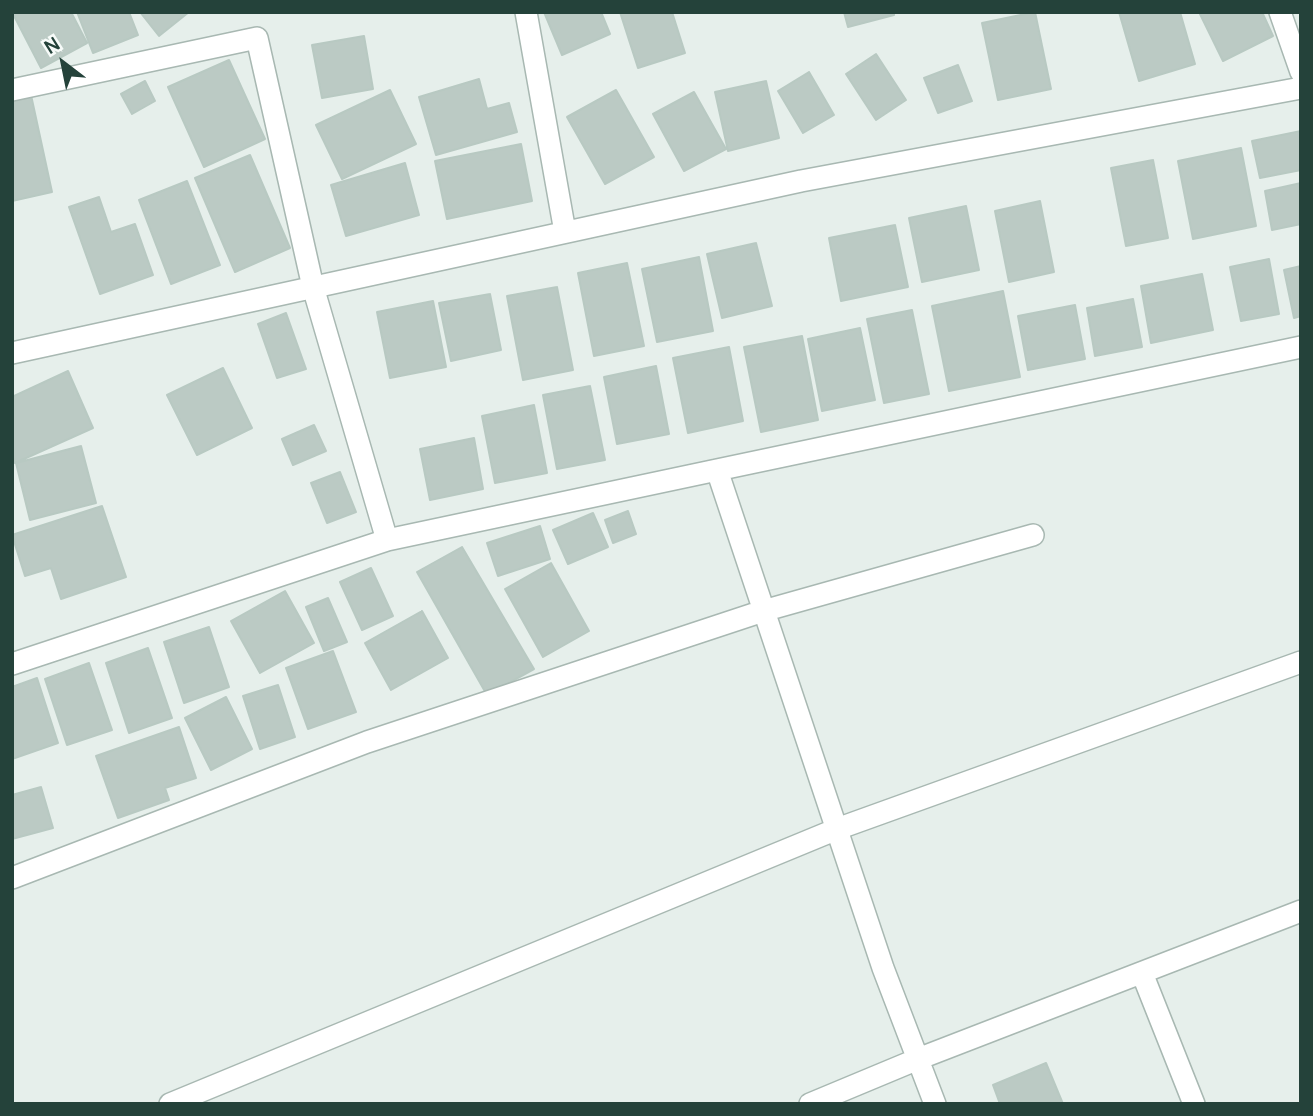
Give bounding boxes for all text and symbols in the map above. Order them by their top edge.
north arrow [28,28,98,98]
text: N [39,31,65,60]

